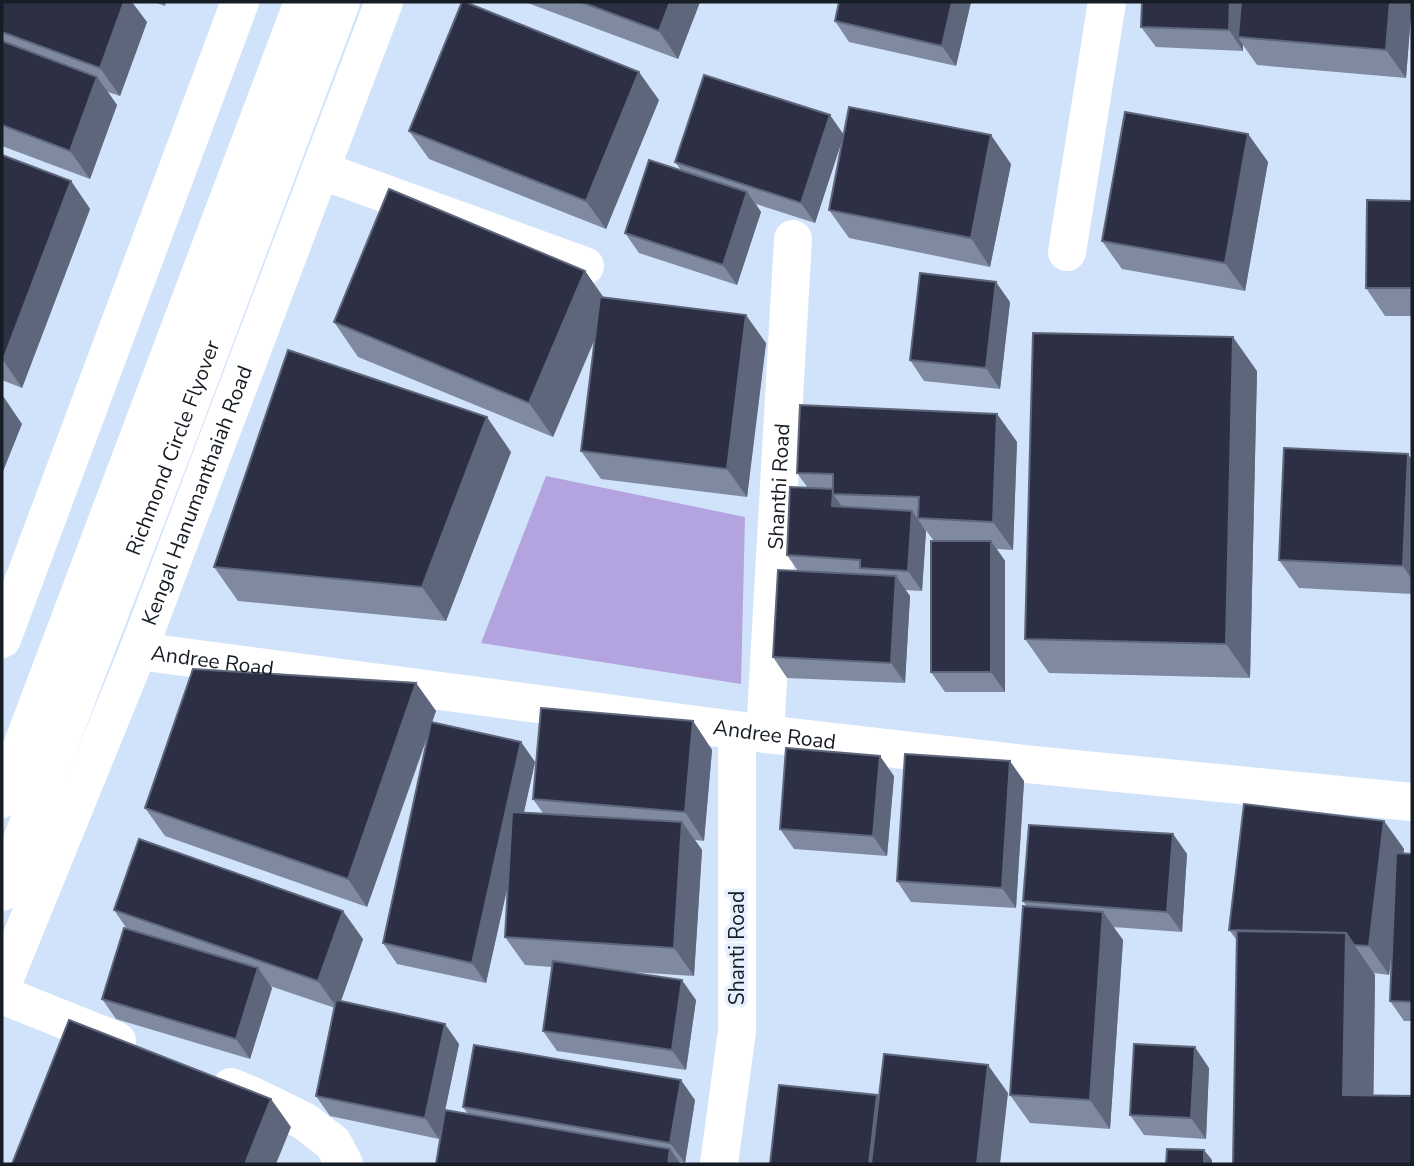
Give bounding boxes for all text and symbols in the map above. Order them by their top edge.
street label: Richmond Circle Flyover [119,336,227,559]
street label: Kengal Hanumanthaiah Road [135,362,259,629]
street label: Shanthi Road [761,423,797,550]
street label: Andree Road [149,639,275,683]
street label: Andree Road [711,713,837,756]
street label: Shanti Road [723,891,751,1005]

